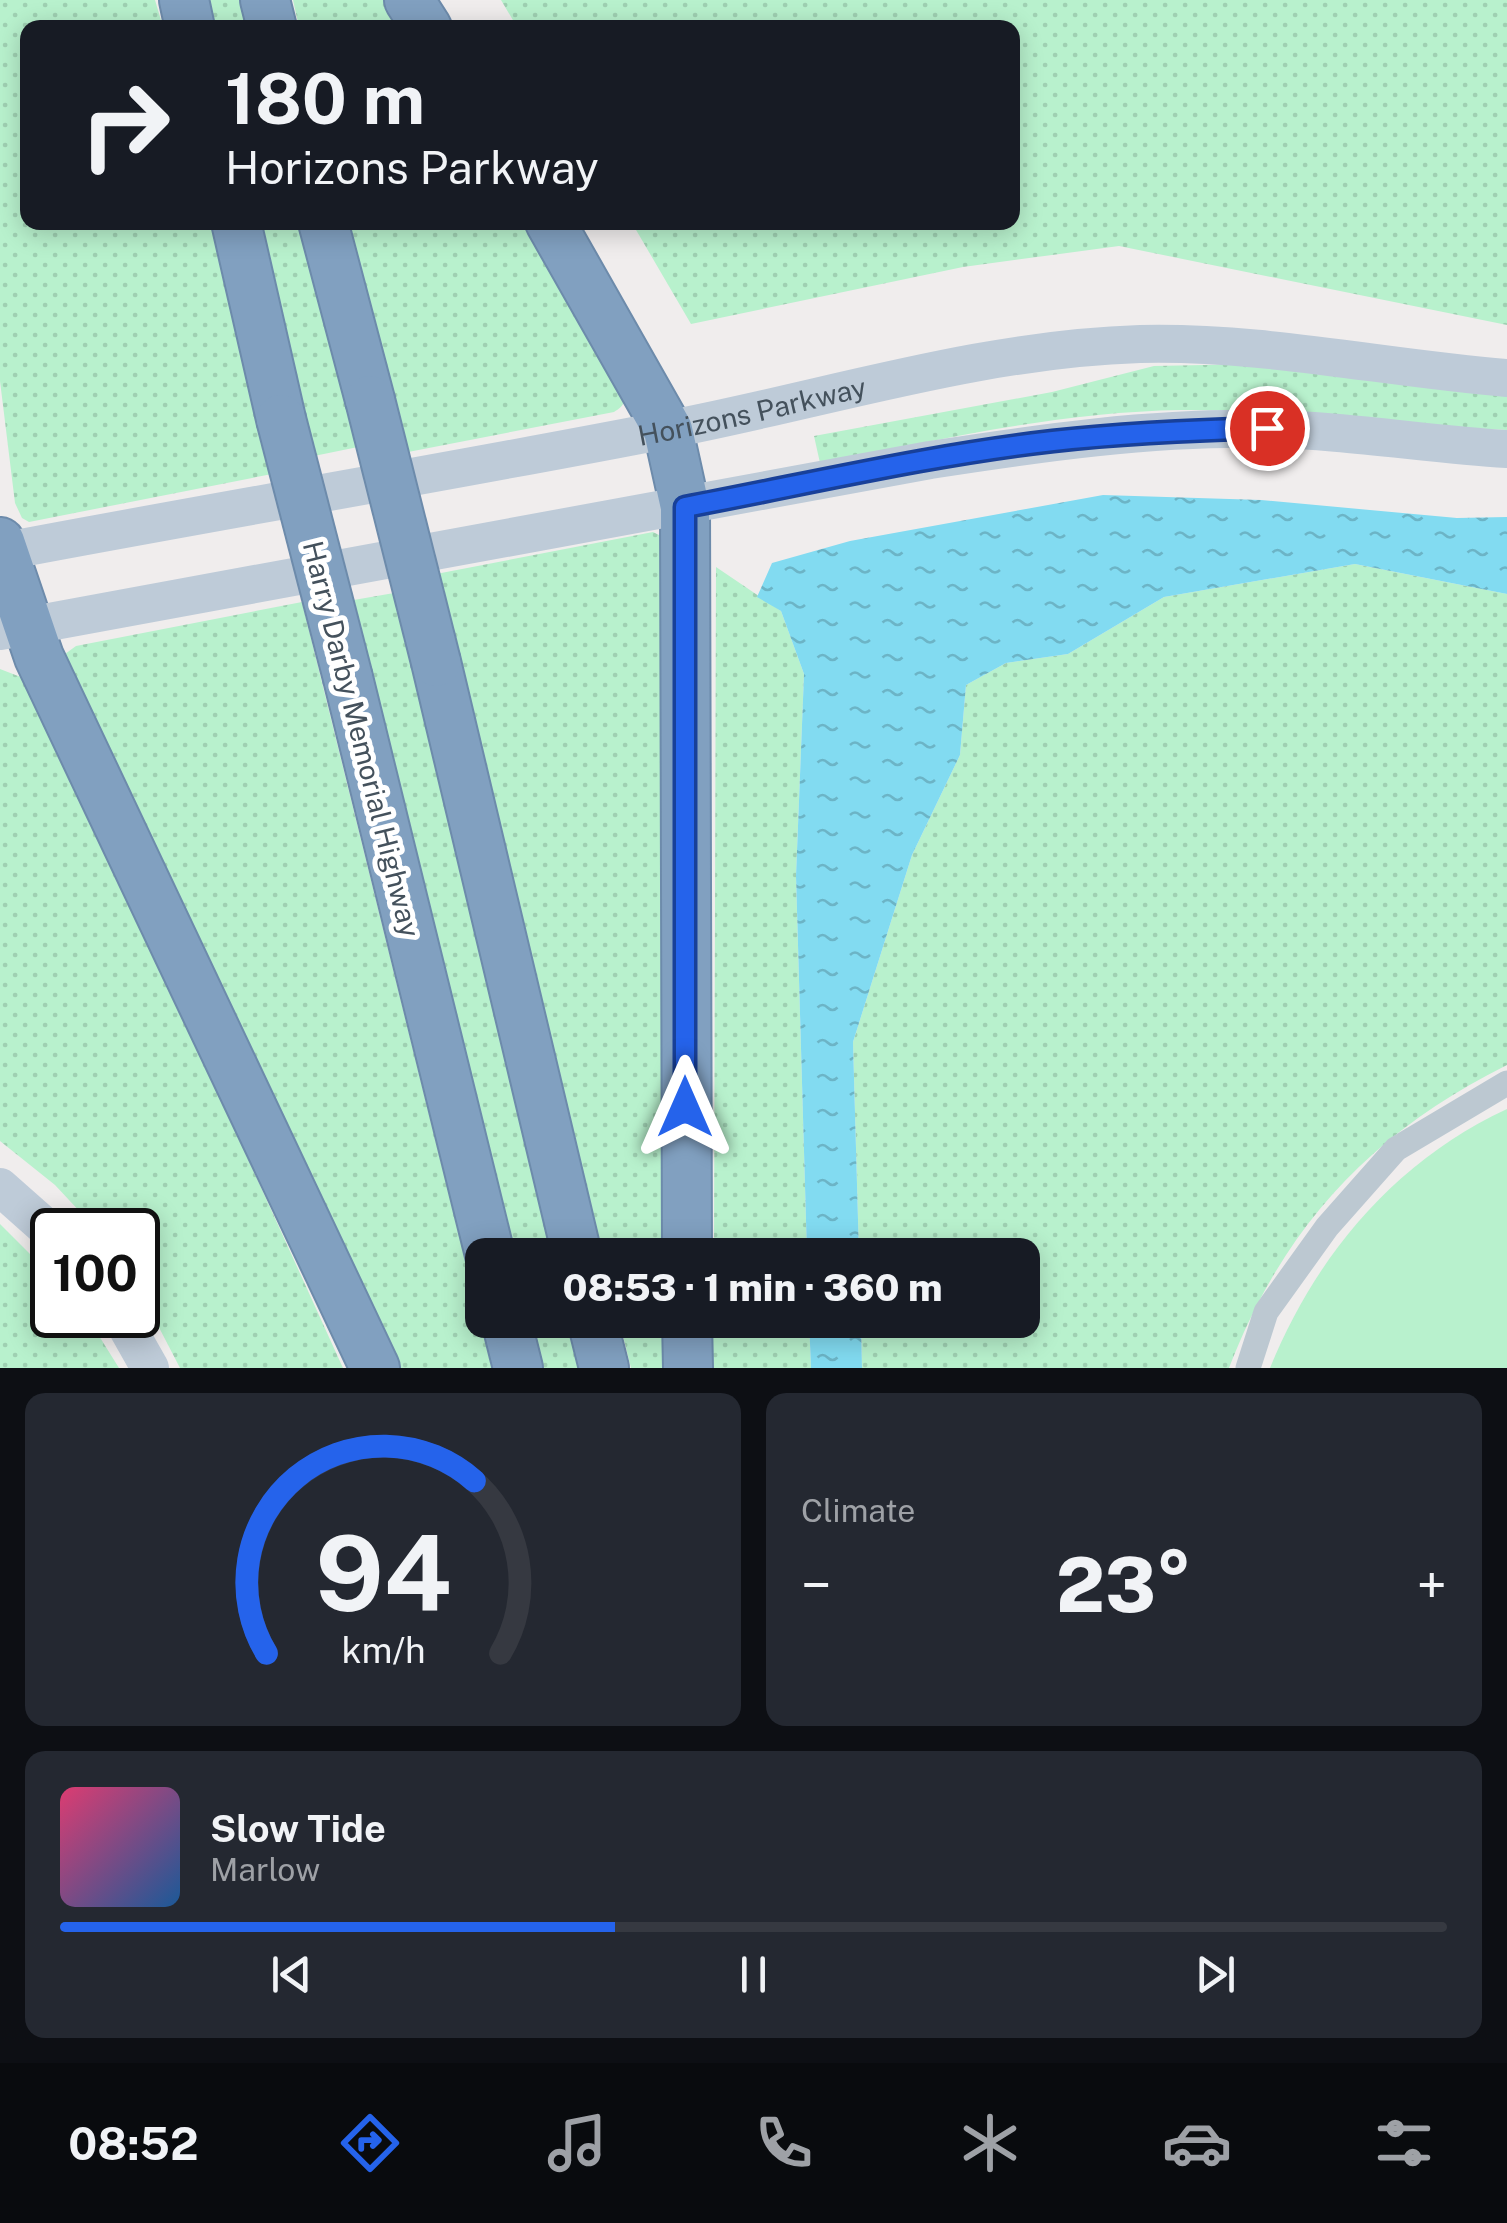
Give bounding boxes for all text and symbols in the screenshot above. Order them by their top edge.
text: 180 m [225,57,425,140]
icon: right [60,60,190,190]
text: Horizons Parkway [225,141,599,194]
street label: Horizons Parkway [635,369,869,451]
pin [1225,386,1310,471]
icon: arrive [1240,401,1295,456]
street label: Harry Darby Memorial Highway [297,538,427,940]
position arrow [633,1055,737,1159]
speed limit sign: 100 [30,1208,160,1338]
text: 08:53 · 1 min · 360 m [563,1265,942,1310]
text: Climate [801,1492,915,1529]
text: 94 [315,1512,451,1634]
text: 23° [1056,1541,1192,1629]
text: − [801,1553,832,1617]
text: + [1417,1553,1447,1617]
text: km/h [341,1629,425,1671]
text: Slow Tide [210,1806,386,1851]
text: Marlow [210,1851,320,1888]
icon: previous [264,1947,319,2002]
icon: pause [726,1947,781,2002]
icon: next [1188,1947,1243,2002]
icon: directions [335,2108,405,2178]
icon: music [542,2108,612,2178]
icon: phone [749,2108,819,2178]
icon: climate [955,2108,1025,2178]
icon: car [1162,2108,1232,2178]
icon: filters [1369,2108,1439,2178]
text: 08:52 [68,2117,198,2170]

